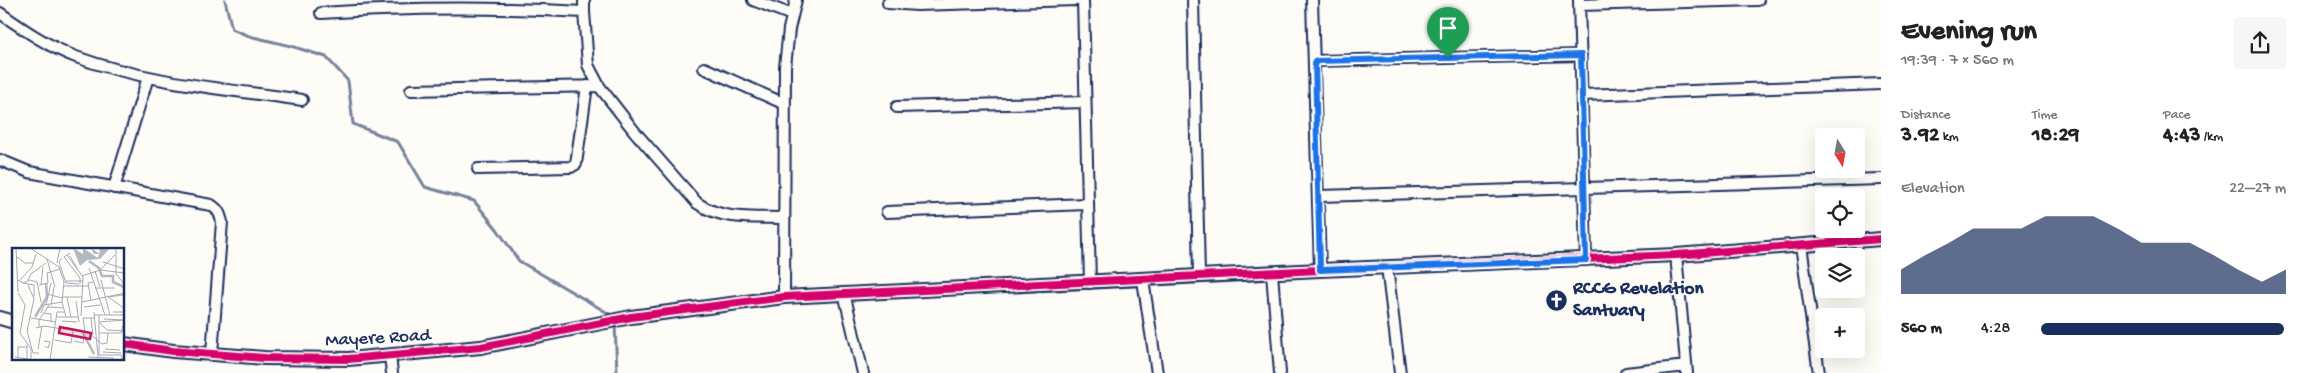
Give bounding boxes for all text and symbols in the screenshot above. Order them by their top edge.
pin [1427,7,1469,58]
icon: arrive [1434,14,1462,42]
text: Evening run [1901,16,2037,49]
button: share [2234,17,2286,69]
text: 19:39 · 7 × 560 m [1901,52,2014,71]
text: Distance [1901,107,1950,124]
text: Time [2032,107,2058,124]
text: Pace [2163,107,2190,124]
text: 3.92 [1901,124,1939,149]
text: 18:29 [2032,124,2079,149]
text: 4:43 [2163,124,2200,149]
north arrow [1815,128,1865,178]
map controls [1815,128,1865,358]
text: km [1939,129,1959,146]
text: /km [2200,129,2223,146]
text: Elevation [1901,180,1965,199]
text: 22–27 m [2229,180,2286,199]
button: locate [1815,188,1865,238]
inset map [12,248,125,360]
button: layers [1815,248,1865,298]
place label: RCCG Revelation Santuary [1572,278,1704,323]
church icon: RCCG Revelation Santuary [1545,288,1569,312]
button: + [1815,308,1865,358]
text: 560 m [1901,320,1942,339]
text: 4:28 [1981,320,2010,339]
street label: Mayere Road [325,325,433,353]

